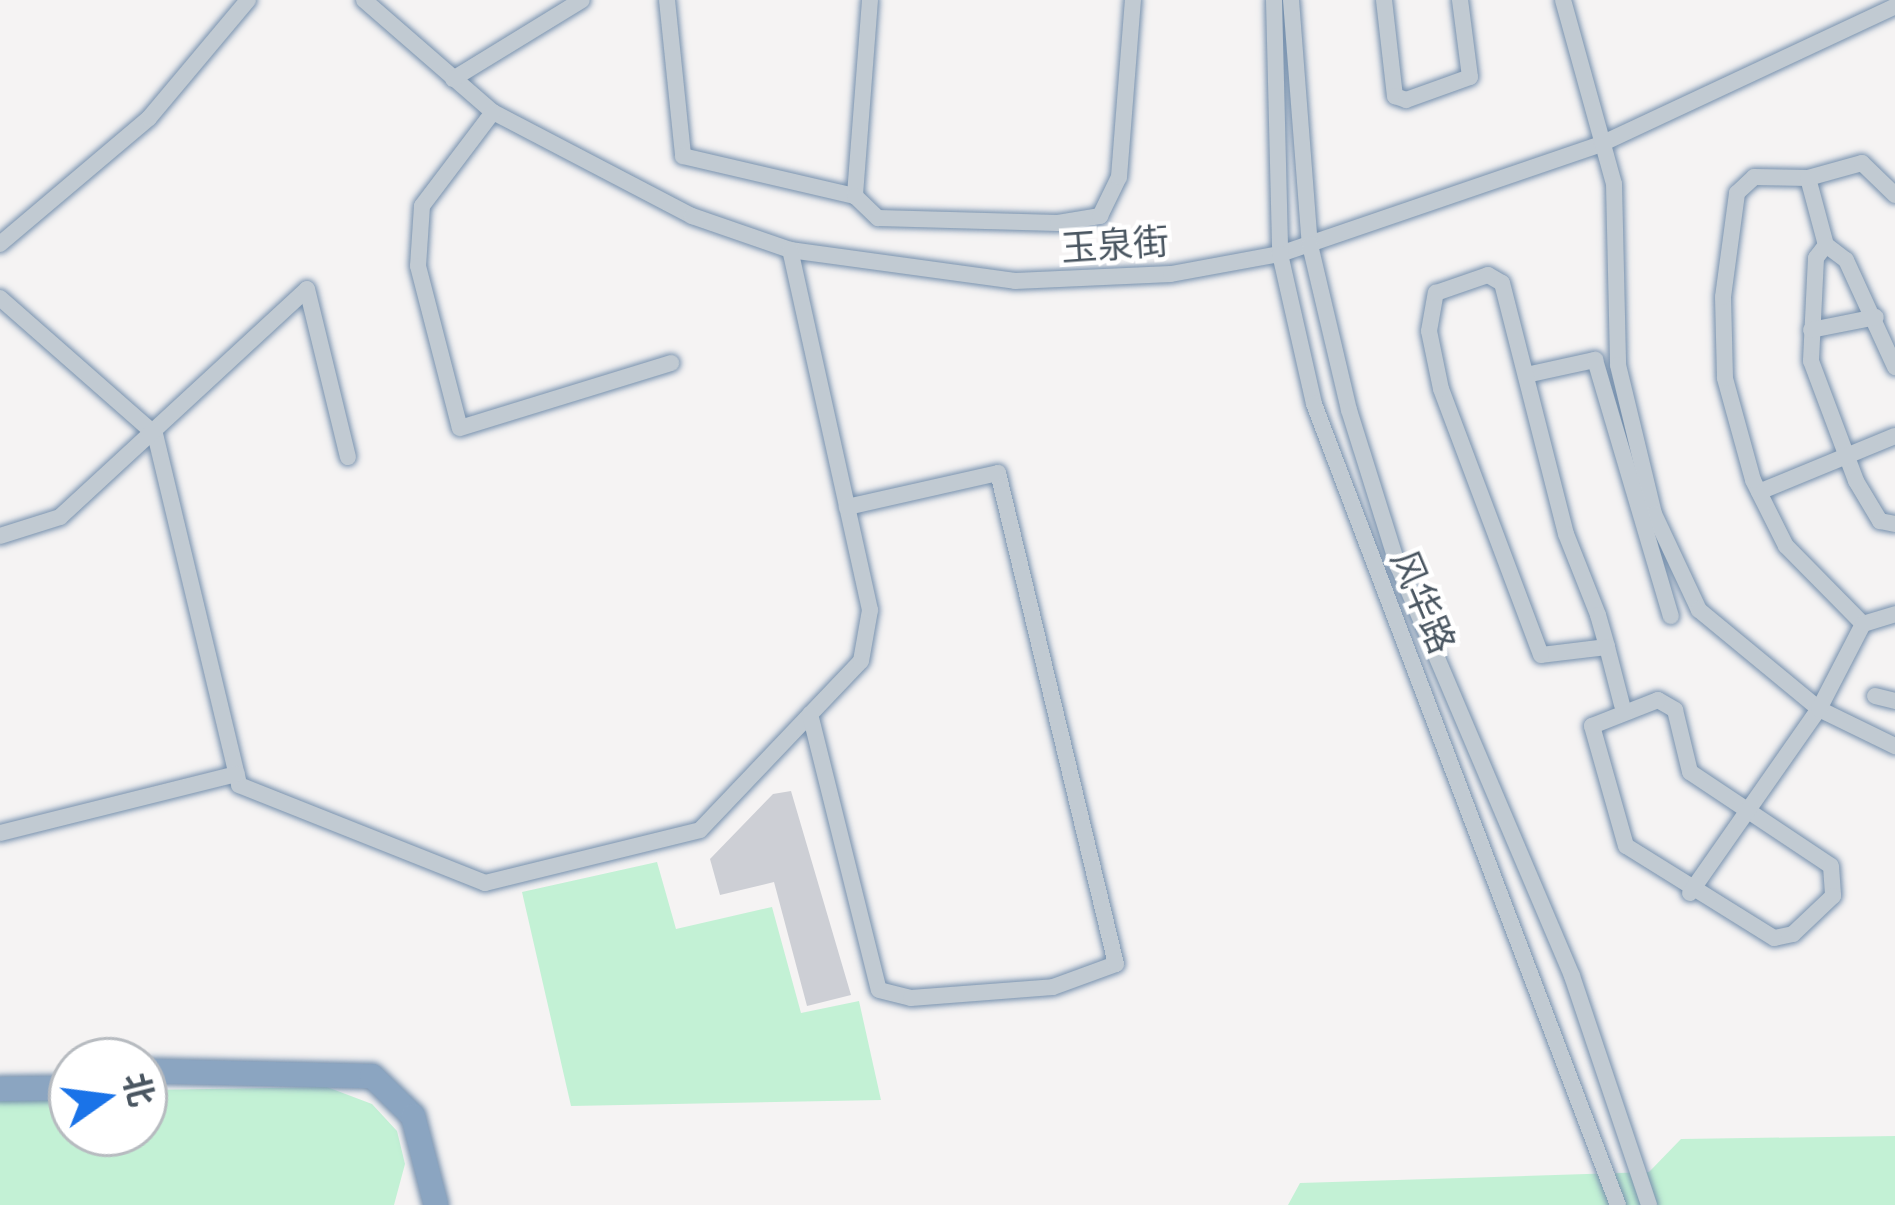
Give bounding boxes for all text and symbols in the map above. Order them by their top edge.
street label: 玉泉街 [1060,218,1170,268]
street label: 风华路 [1384,543,1466,659]
north arrow [48,1037,168,1157]
text: 北 [117,1068,163,1110]

